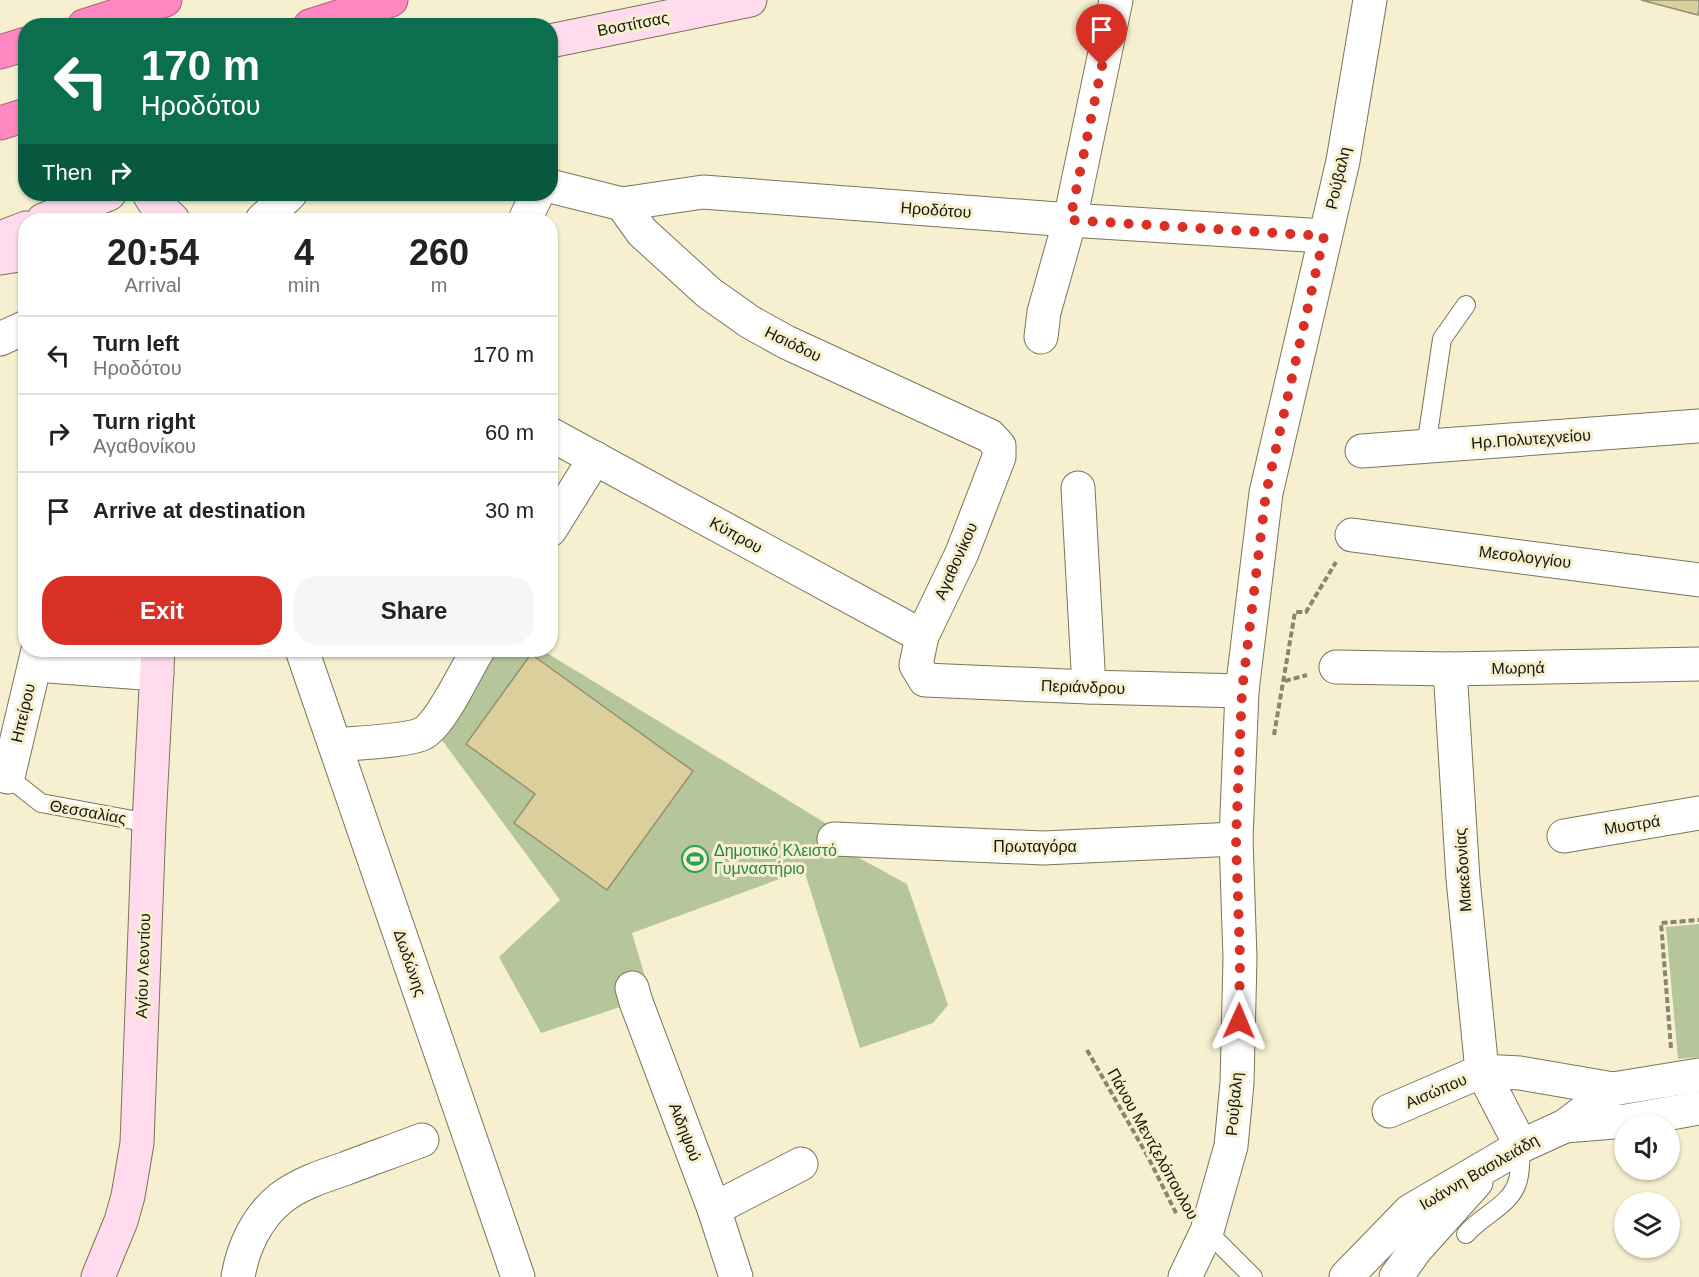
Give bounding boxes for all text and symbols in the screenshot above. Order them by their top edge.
pin [1076,4,1127,66]
street label: Βοστίτσας [596,9,670,39]
icon: arrive [1085,13,1118,46]
icon: left [42,42,120,120]
text: 170 m [141,42,260,89]
text: Ηροδότου [141,91,261,121]
street label: Ρούβαλη [1323,145,1353,211]
icon: right [104,156,137,189]
text: Then [42,160,92,185]
street label: Ηροδότου [900,199,972,221]
text: 20:54 [107,232,199,273]
text: 4 [294,232,314,273]
text: 260 [409,232,469,273]
text: Arrival [125,274,181,296]
text: min [288,274,320,296]
text: m [431,274,447,296]
street label: Ησιόδου [762,323,824,365]
text: Turn left [93,331,179,356]
icon: left [42,339,75,372]
text: 170 m [473,342,534,367]
text: Ηροδότου [93,357,182,379]
text: Turn right [93,409,195,434]
icon: right [42,417,75,450]
text: 60 m [485,420,534,445]
street label: Ηρ.Πολυτεχνείου [1471,426,1591,452]
text: Αγαθονίκου [93,435,196,457]
icon: arrive [42,495,75,528]
text: Arrive at destination [93,498,306,523]
text: 30 m [485,498,534,523]
street label: Κύπρου [707,514,765,556]
street label: Αγαθονίκου [931,520,981,602]
street label: Μεσολογγίου [1478,543,1572,571]
button: Exit [42,576,282,645]
button: Share [294,576,534,645]
street label: Μωρηά [1491,659,1545,677]
street label: Περιάνδρου [1041,677,1125,697]
street label: Ηπείρου [8,682,38,744]
street label: Θεσσαλίας [49,797,128,827]
street label: Μυστρά [1603,812,1661,838]
street label: Μακεδονίας [1452,827,1474,913]
street label: Πρωταγόρα [993,838,1077,855]
place label: Δημοτικό Κλειστό Γυμναστήριο [714,842,837,877]
sports icon: Δημοτικό Κλειστό Γυμναστήριο [680,844,710,874]
street label: Αγίου Λεοντίου [133,913,153,1019]
street label: Δωδώνης [391,928,429,999]
position arrow [1207,989,1271,1053]
street label: Πάνου Μεντζελόπουλου [1103,1066,1202,1223]
street label: Αισώπου [1403,1071,1469,1111]
street label: Ρούβαλη [1223,1072,1245,1136]
street label: Αιδηψού [666,1100,704,1164]
map controls [1614,1114,1680,1258]
button: sound [1614,1114,1680,1180]
street label: Ιωάννη Βασιλειάδη [1416,1131,1542,1213]
button: layers [1614,1192,1680,1258]

